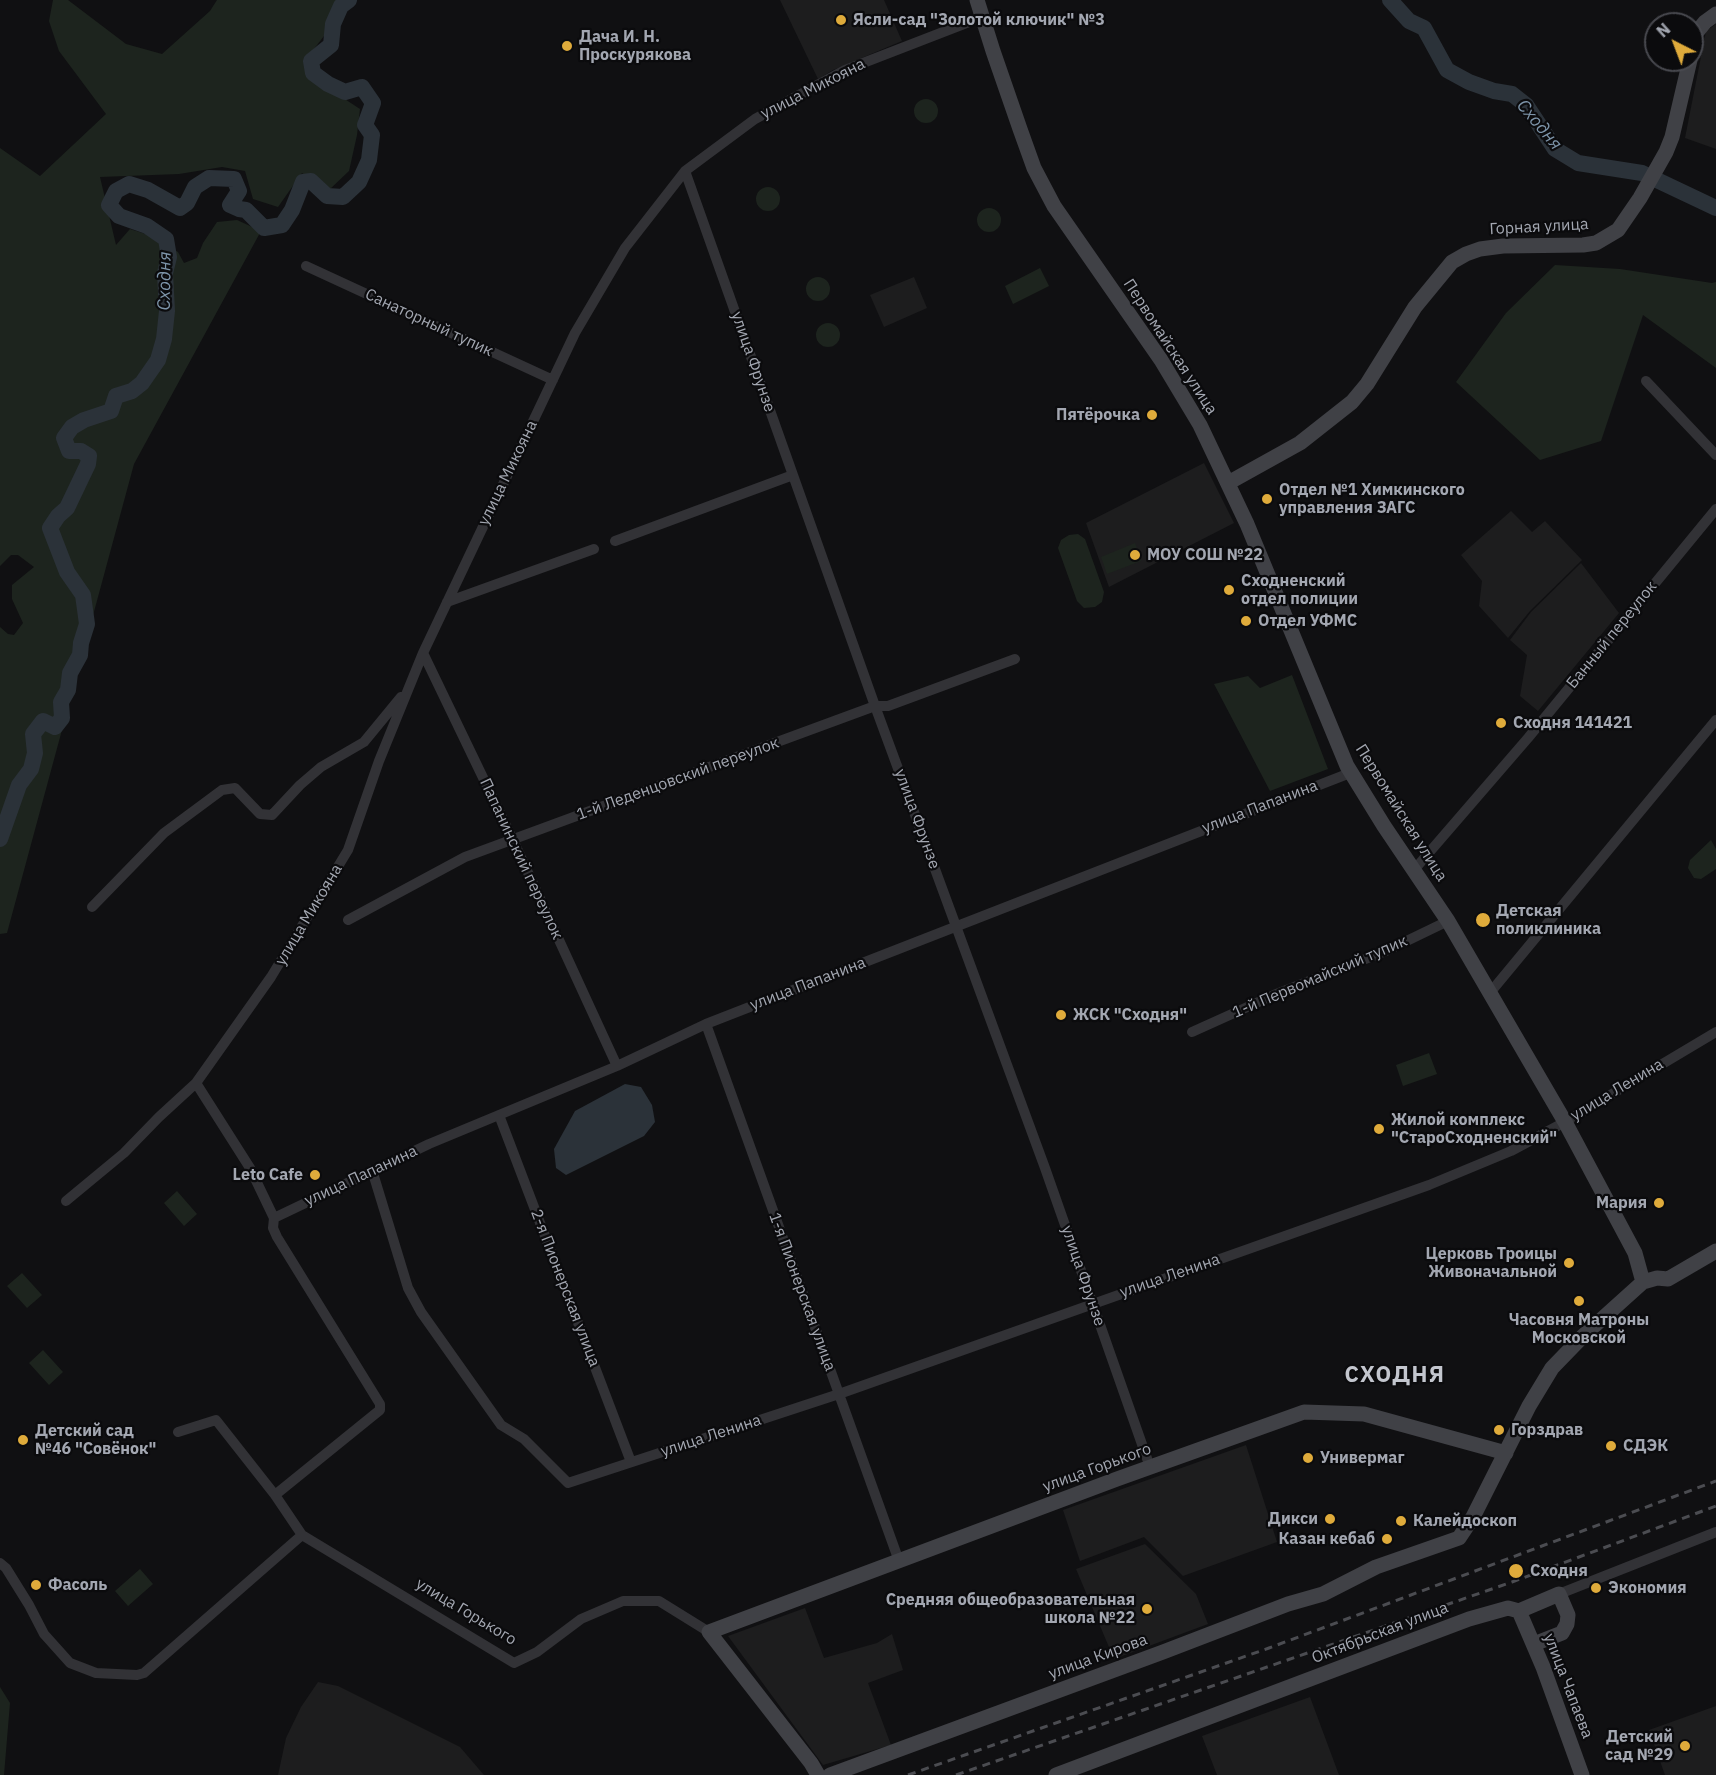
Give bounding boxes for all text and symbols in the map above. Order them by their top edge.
place label: Ясли-сад "Золотой ключик" №3 [853,10,1105,30]
north arrow [1644,12,1704,72]
marker: Ясли-сад "Золотой ключик" №3 [834,13,848,27]
text: N [1652,19,1674,41]
place label: Дача И. Н. Проскурякова [579,27,691,65]
marker: Дача И. Н. Проскурякова [560,39,574,53]
street label: улица Микояна [758,54,868,124]
water label: Сходня [1512,95,1566,155]
street label: Горная улица [1489,215,1589,239]
water label: Сходня [154,251,176,311]
street label: Первомайская улица [1119,276,1221,418]
street label: Санаторный тупик [362,285,496,361]
street label: улица Фрунзе [727,309,779,415]
place label: Пятёрочка [1056,405,1140,425]
marker: Пятёрочка [1145,408,1159,422]
street label: улица Микояна [474,417,542,529]
place label: Отдел №1 Химкинского управления ЗАГС [1279,480,1465,518]
marker: Отдел №1 Химкинского управления ЗАГС [1260,492,1274,506]
place label: МОУ СОШ №22 [1147,545,1263,565]
marker: МОУ СОШ №22 [1128,548,1142,562]
place label: Сходненский отдел полиции [1241,571,1358,609]
street label: Банный переулок [1563,577,1661,693]
marker: Сходненский отдел полиции [1222,583,1236,597]
place label: Отдел УФМС [1258,611,1357,631]
marker: Отдел УФМС [1239,614,1253,628]
place label: Сходня 141421 [1513,713,1632,733]
marker: Сходня 141421 [1494,716,1508,730]
street label: 1-й Леденцовский переулок [574,733,782,825]
street label: Первомайская улица [1351,741,1451,885]
street label: улица Фрунзе [890,766,944,872]
street label: Папанинский переулок [475,775,567,943]
street label: улица Папанина [1200,776,1320,838]
street label: улица Микояна [271,861,347,969]
place label: Детская поликлиника [1496,901,1601,939]
marker: Детская поликлиника [1474,911,1492,929]
street label: 1-й Первомайский тупик [1230,931,1410,1023]
street label: улица Папанина [748,953,868,1015]
place label: ЖСК "Сходня" [1073,1005,1187,1025]
marker: ЖСК "Сходня" [1054,1008,1068,1022]
street label: улица Ленина [1567,1055,1667,1125]
place label: Жилой комплекс "СтароСходненский" [1391,1110,1557,1148]
marker: Жилой комплекс "СтароСходненский" [1372,1122,1386,1136]
street label: улица Папанина [302,1141,420,1211]
place label: Leto Cafe [233,1165,303,1185]
marker: Leto Cafe [308,1168,322,1182]
place label: Мария [1596,1193,1647,1213]
marker: Мария [1652,1196,1666,1210]
street label: 2-я Пионерская улица [526,1207,604,1369]
street label: 1-я Пионерская улица [764,1210,840,1374]
street label: улица Фрунзе [1057,1223,1109,1329]
place label: Церковь Троицы Живоначальной [1426,1244,1557,1282]
street label: улица Ленина [1117,1250,1223,1302]
marker: Церковь Троицы Живоначальной [1562,1256,1576,1270]
marker: Часовня Матроны Московской [1572,1294,1586,1308]
place label: Часовня Матроны Московской [1509,1310,1649,1348]
district label: СХОДНЯ [1345,1363,1445,1389]
street label: улица Ленина [658,1411,764,1461]
place label: Горздрав [1511,1420,1583,1440]
place label: Детский сад №46 "Совёнок" [35,1421,156,1459]
marker: Горздрав [1492,1423,1506,1437]
marker: Детский сад №46 "Совёнок" [16,1433,30,1447]
place label: СДЭК [1623,1436,1668,1456]
street label: улица Горького [1040,1439,1154,1497]
marker: СДЭК [1604,1439,1618,1453]
place label: Универмаг [1320,1448,1405,1468]
marker: Универмаг [1301,1451,1315,1465]
place label: Дикси [1268,1509,1318,1529]
place label: Калейдоскоп [1413,1511,1517,1531]
marker: Дикси [1323,1512,1337,1526]
marker: Калейдоскоп [1394,1514,1408,1528]
place label: Казан кебаб [1278,1529,1375,1549]
marker: Казан кебаб [1380,1532,1394,1546]
place label: Сходня [1530,1561,1588,1581]
marker: Сходня [1507,1562,1525,1580]
street label: улица Горького [412,1574,520,1650]
place label: Фасоль [48,1575,107,1595]
marker: Фасоль [29,1578,43,1592]
place label: Экономия [1608,1578,1687,1598]
marker: Экономия [1589,1581,1603,1595]
place label: Средняя общеобразовательная школа №22 [886,1590,1135,1628]
street label: Октябрьская улица [1309,1598,1451,1668]
marker: Средняя общеобразовательная школа №22 [1140,1602,1154,1616]
street label: улица Кирова [1046,1630,1150,1684]
street label: улица Чапаева [1539,1631,1597,1741]
place label: Детский сад №29 [1605,1727,1673,1765]
marker: Детский сад №29 [1678,1739,1692,1753]

